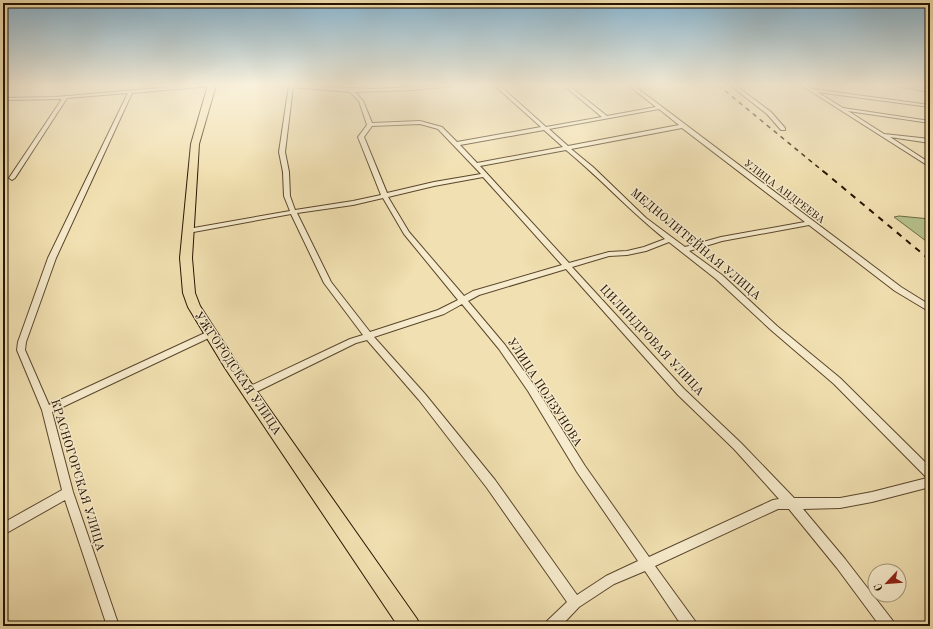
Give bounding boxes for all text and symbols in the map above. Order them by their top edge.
street label: УЛИЦА АНДРЕЕВА [742,158,827,226]
street label: МЕДНОЛИТЕЙНАЯ УЛИЦА [628,185,765,303]
street label: ЦИЛИНДРОВАЯ УЛИЦА [597,283,706,399]
street label: УЖГОРОДСКАЯ УЛИЦА [191,310,283,437]
street label: УЛИЦА ПОЛЗУНОВА [505,336,584,449]
street label: КРАСНОГОРСКАЯ УЛИЦА [48,398,106,553]
north arrow [867,563,907,603]
text: С [873,581,886,592]

